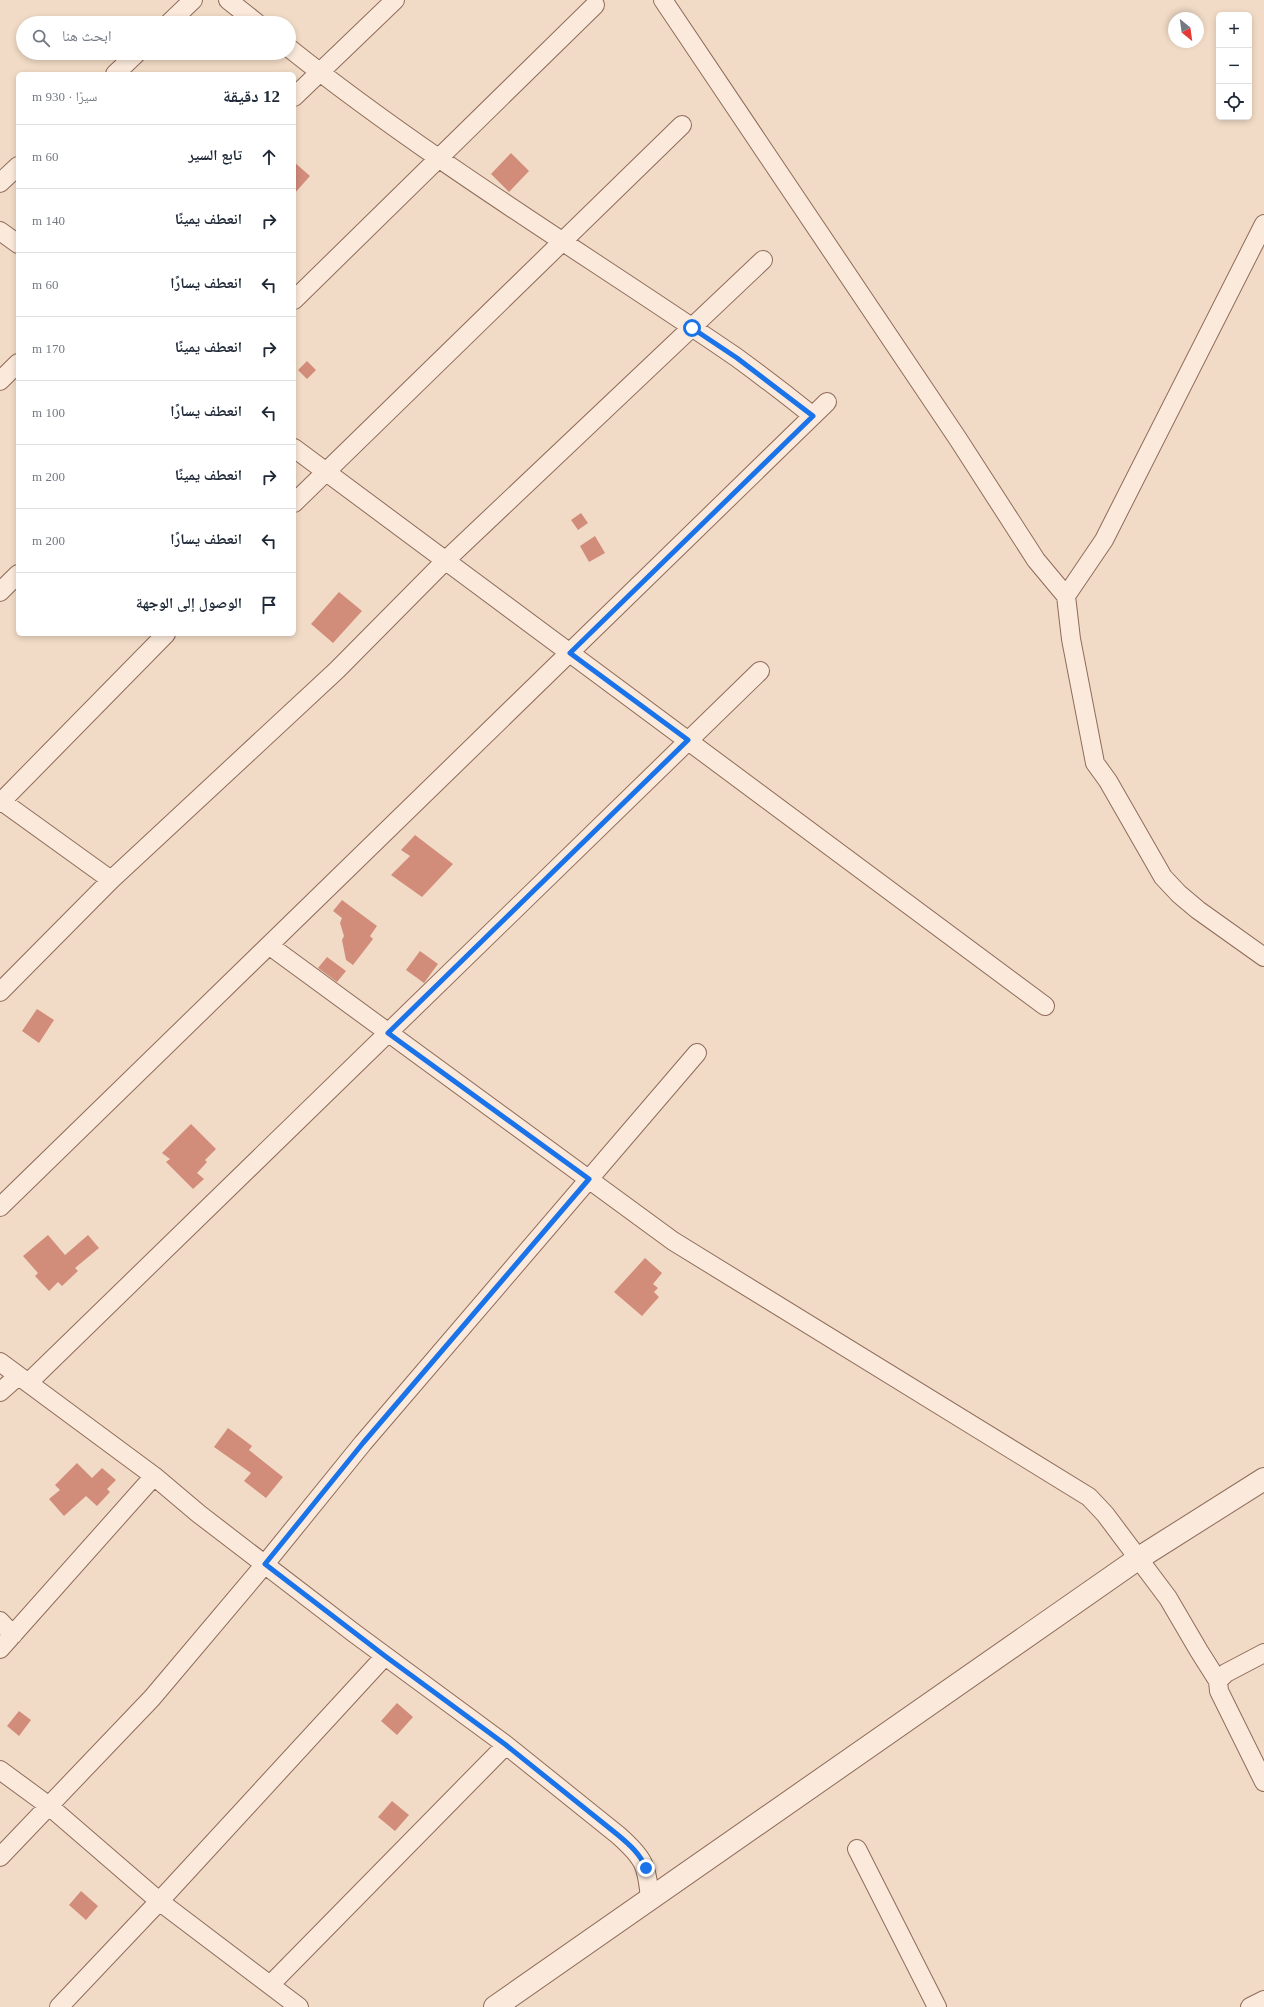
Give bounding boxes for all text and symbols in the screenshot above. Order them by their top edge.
north arrow [1168,12,1204,48]
map controls [1216,12,1252,120]
button: + [1216,12,1252,48]
search box [16,16,296,60]
icon: search [30,27,52,49]
text: ابحث هنا [62,28,112,44]
button: − [1216,48,1252,84]
button: locate [1216,84,1252,120]
text: 12 دقيقة [223,87,280,106]
text: سيرًا · 930 m [32,89,97,104]
icon: ahead [258,146,280,168]
text: تابع السير [188,147,242,163]
text: 60 m [32,149,58,164]
icon: right [258,210,280,232]
text: انعطف يمينًا [175,211,242,227]
text: 140 m [32,213,65,228]
icon: left [258,274,280,296]
text: انعطف يسارًا [170,275,242,291]
text: 60 m [32,277,58,292]
route start [683,319,701,337]
icon: right [258,338,280,360]
text: انعطف يمينًا [175,339,242,355]
text: 170 m [32,341,65,356]
icon: left [258,402,280,424]
text: انعطف يسارًا [170,403,242,419]
text: 100 m [32,405,65,420]
icon: right [258,466,280,488]
text: انعطف يمينًا [175,467,242,483]
text: 200 m [32,469,65,484]
icon: left [258,530,280,552]
text: انعطف يسارًا [170,531,242,547]
text: 200 m [32,533,65,548]
icon: arrive [258,594,280,616]
text: الوصول إلى الوجهة [136,595,242,611]
route end [637,1859,655,1877]

